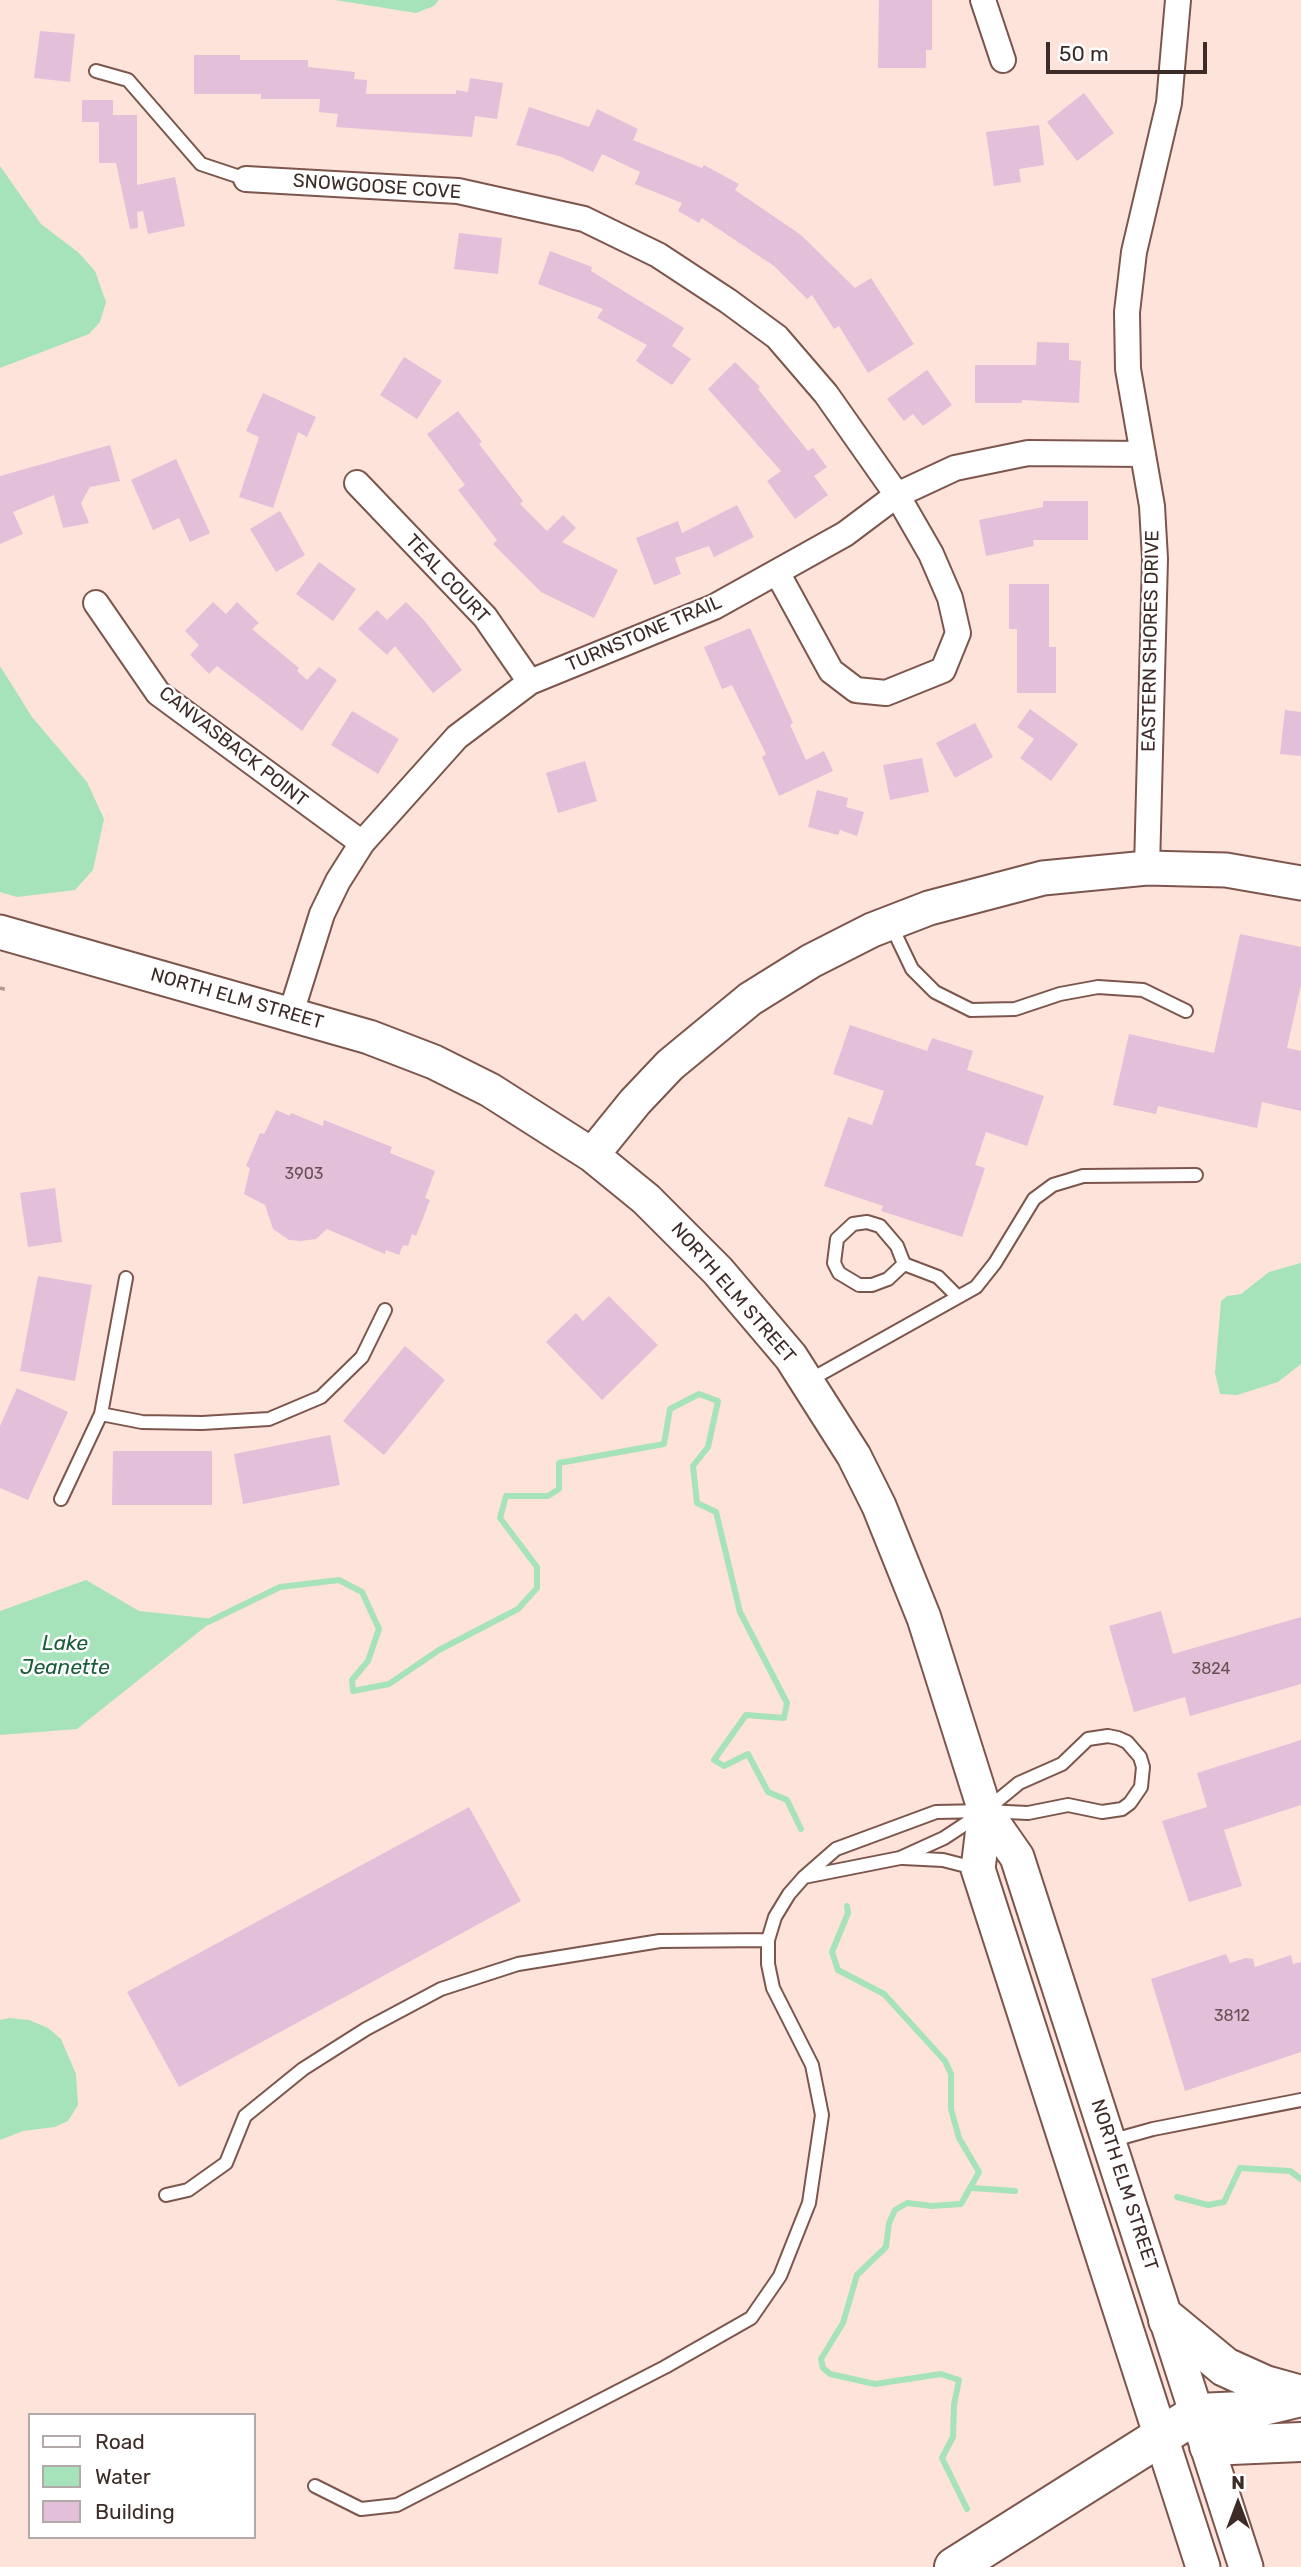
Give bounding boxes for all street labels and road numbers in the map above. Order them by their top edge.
street label: SNOWGOOSE COVE [292,170,462,204]
street label: TEAL COURT [400,530,494,628]
street label: EASTERN SHORES DRIVE [1138,530,1164,752]
street label: TURNSTONE TRAIL [563,591,725,677]
street label: CANVASBACK POINT [154,682,312,812]
street label: NORTH ELM STREET [148,963,326,1035]
street label: NORTH ELM STREET [666,1218,800,1368]
street label: NORTH ELM STREET [1086,2097,1162,2273]

